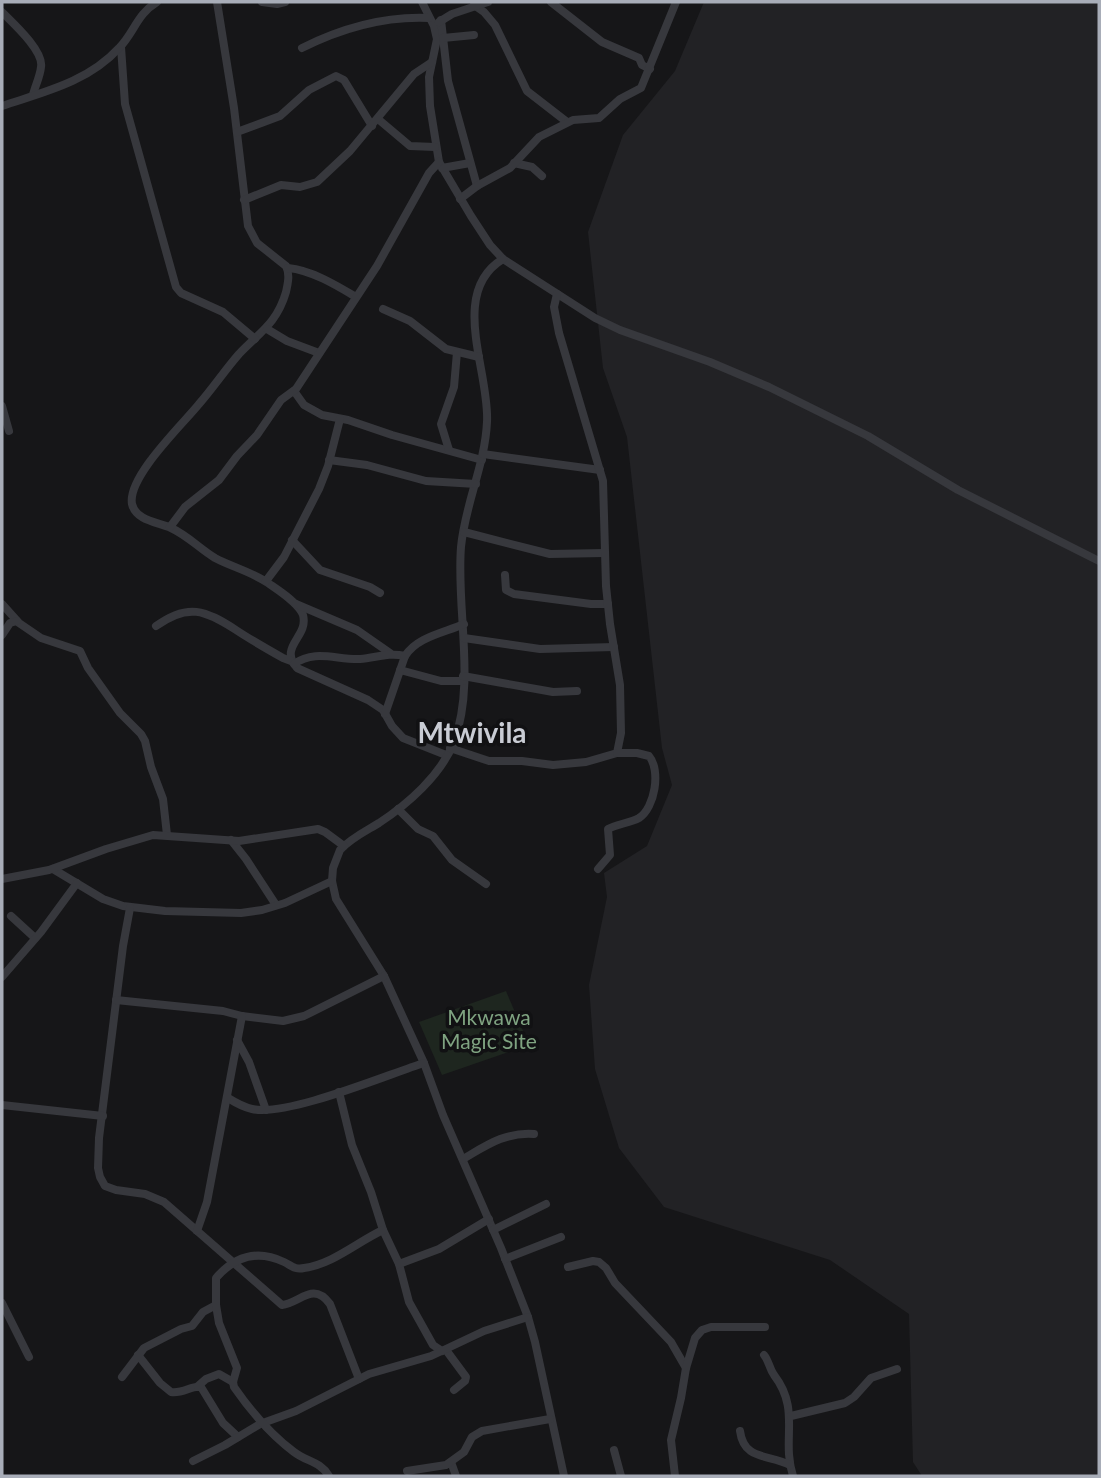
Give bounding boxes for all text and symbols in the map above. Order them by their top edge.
district label: Mtwivila [417,715,527,749]
park label: Mkwawa Magic Site [441,1004,537,1053]

